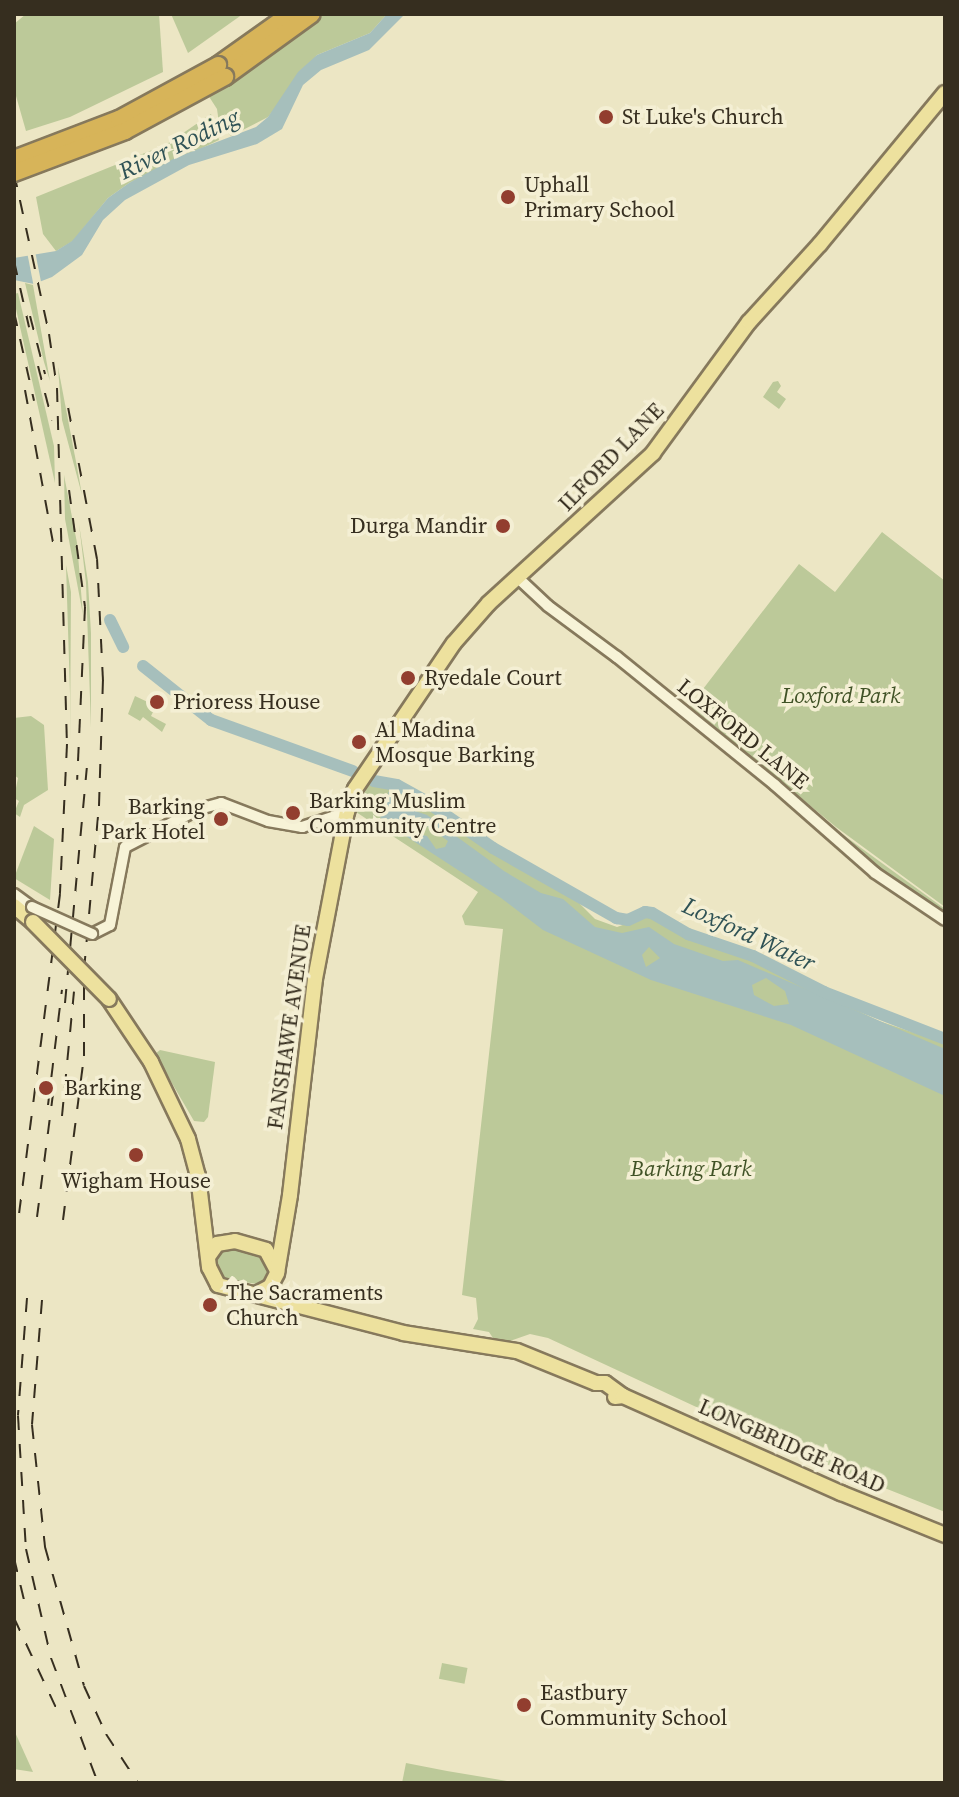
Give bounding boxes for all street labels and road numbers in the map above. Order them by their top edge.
street label: ILFORD LANE [553,397,669,517]
street label: LOXFORD LANE [672,673,814,795]
street label: FANSHAWE AVENUE [262,923,316,1131]
street label: LONGBRIDGE ROAD [695,1393,889,1499]

